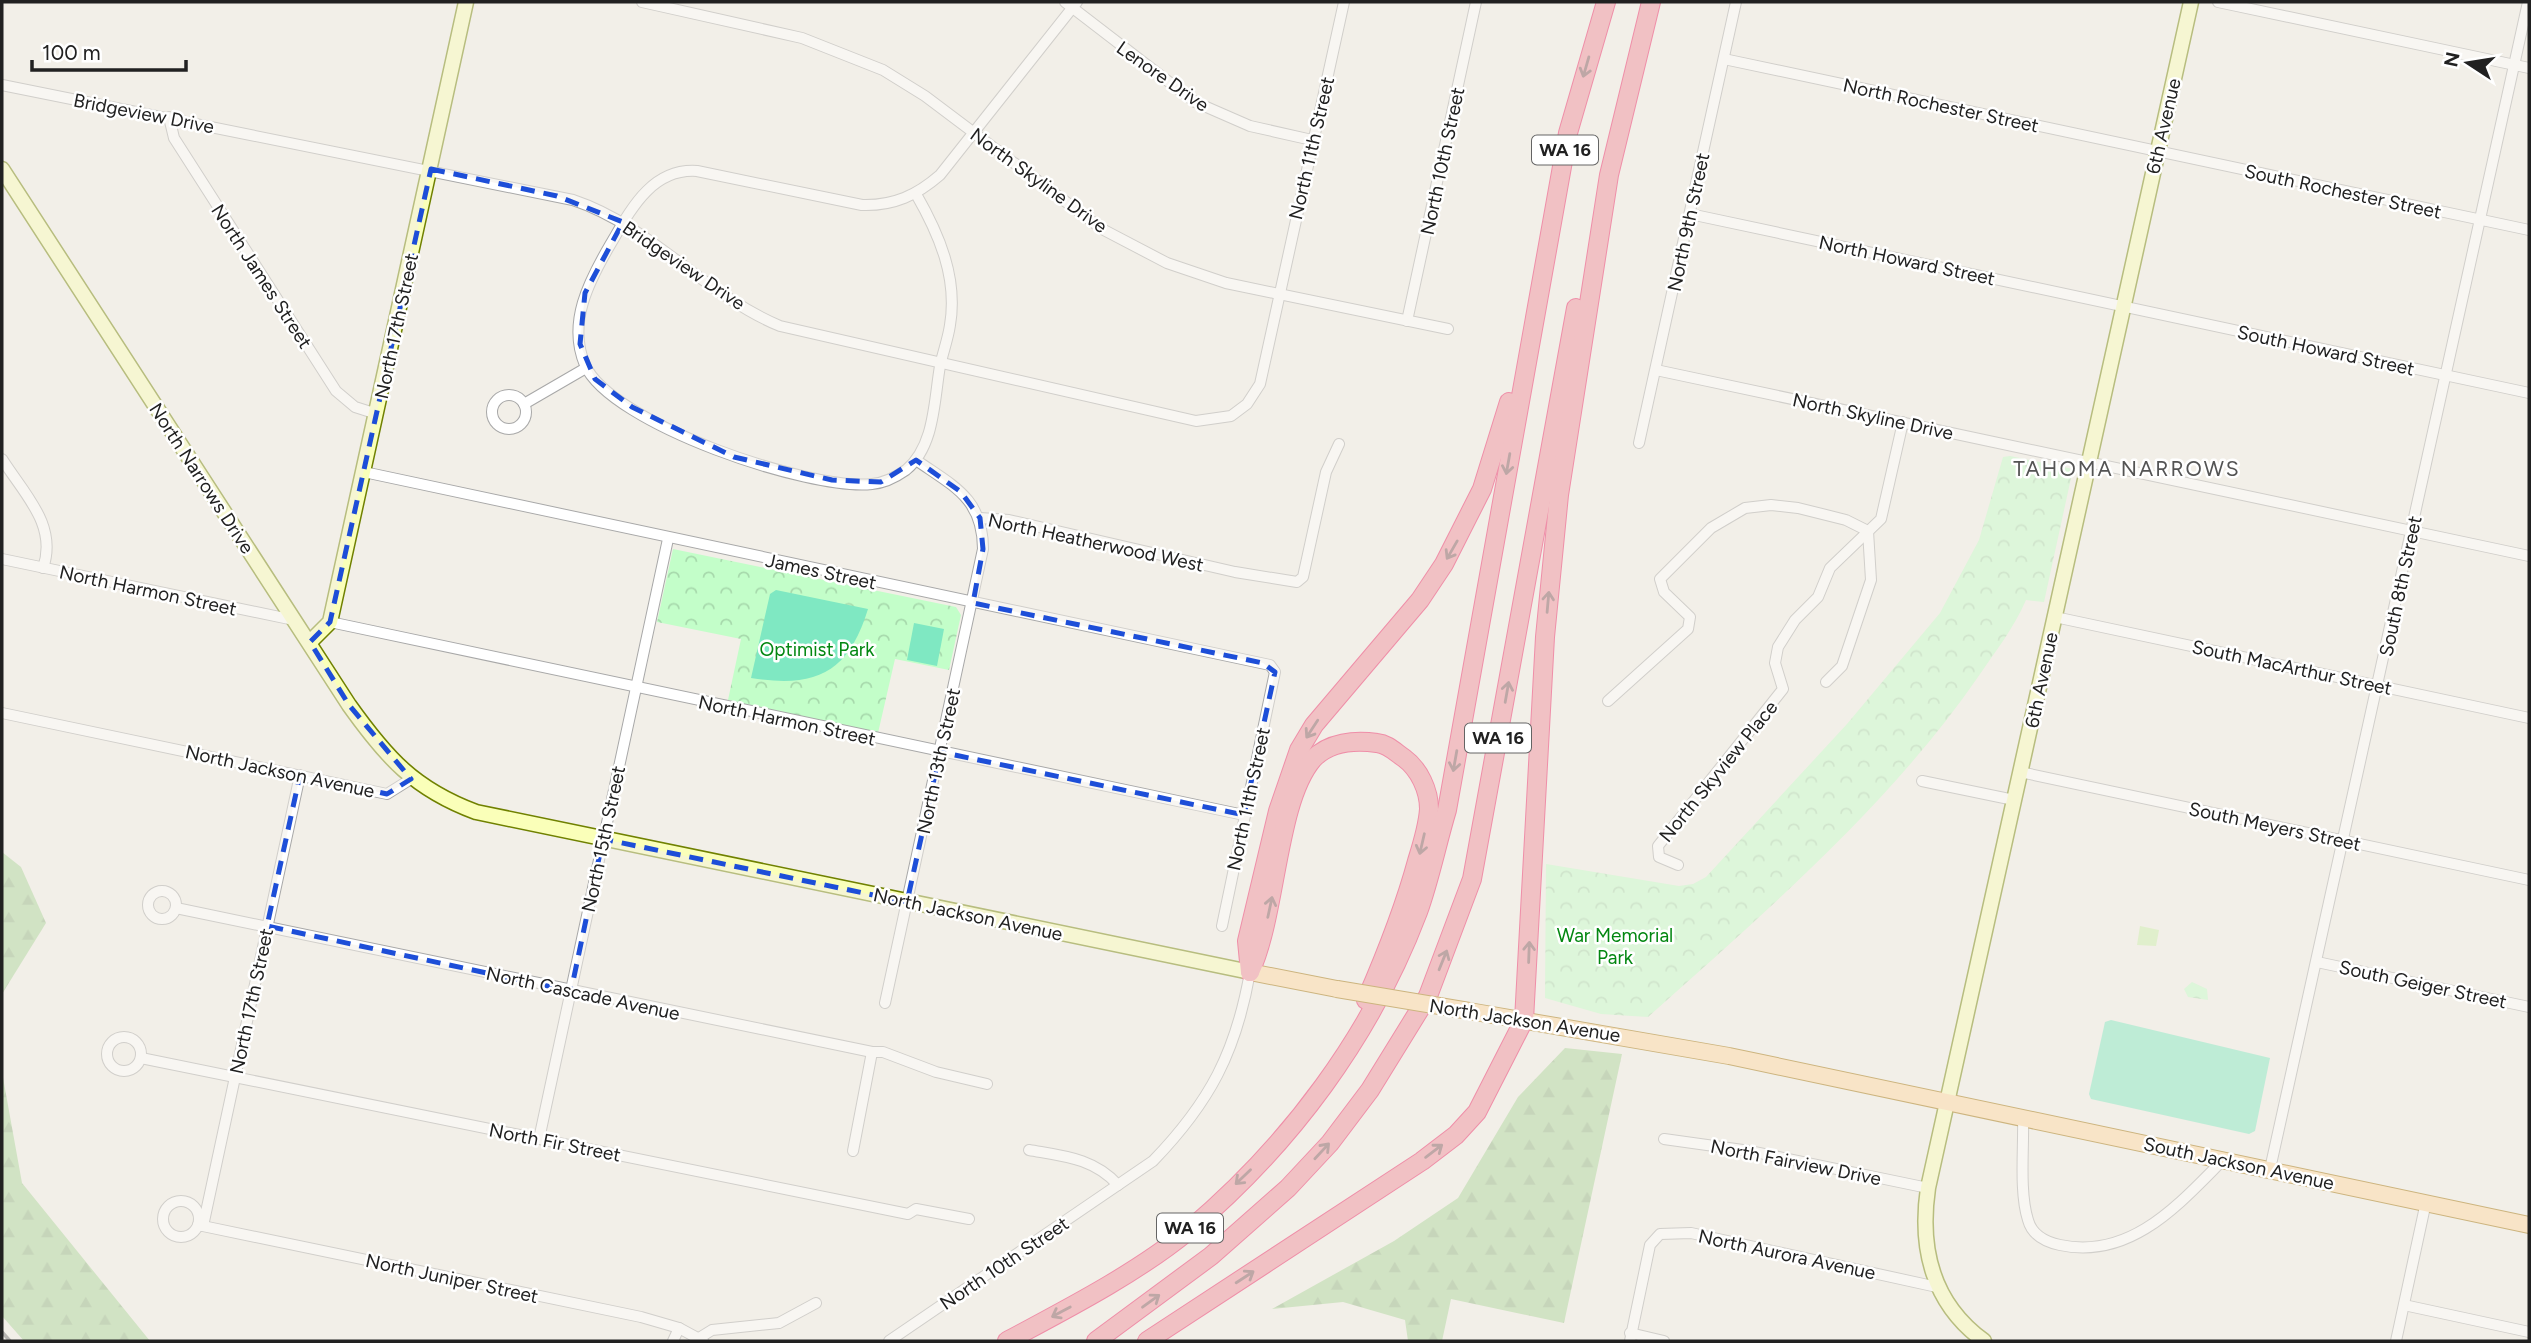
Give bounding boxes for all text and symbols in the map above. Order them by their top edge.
scale bar [32,28,186,72]
north arrow [2433,28,2503,98]
street label: Lenore Drive [1112,36,1213,117]
text: 100 m [42,40,101,65]
text: N [2439,50,2465,69]
one-way arrow [1579,56,1592,78]
street label: North 11th Street [1284,74,1339,222]
street label: North Rochester Street [1841,74,2041,137]
street label: 6th Avenue [2141,76,2186,176]
street label: North 10th Street [1416,85,1469,237]
street label: Bridgeview Drive [72,89,216,138]
street label: North Skyline Drive [966,123,1112,238]
road number: WA 16 [1532,135,1598,164]
street label: North 9th Street [1663,151,1714,293]
street label: South Rochester Street [2242,159,2443,224]
street label: North James Street [206,200,317,353]
street label: Bridgeview Drive [618,216,749,315]
street label: North Howard Street [1817,231,1997,290]
street label: North 17th Street [370,251,423,401]
street label: South Howard Street [2235,320,2417,381]
street label: North Skyline Drive [1790,388,1955,445]
street label: North Narrows Drive [144,399,259,558]
one-way arrow [1501,453,1514,475]
district label: TAHOMA NARROWS [2013,456,2241,481]
street label: North Heatherwood West [986,508,1206,577]
street label: South 8th Street [2374,514,2427,658]
one-way arrow [1445,539,1458,560]
street label: James Street [763,549,878,594]
street label: North Harmon Street [57,560,239,621]
one-way arrow [1542,591,1555,614]
street label: 6th Avenue [2020,630,2063,730]
street label: South MacArthur Street [2190,635,2394,700]
park label: Optimist Park [759,638,875,661]
one-way arrow [1501,681,1514,704]
street label: North 13th Street [912,686,965,836]
street label: North Harmon Street [696,690,878,751]
street label: North Skyview Place [1654,696,1782,847]
one-way arrow [1305,719,1320,738]
road number: WA 16 [1465,724,1531,752]
street label: North 11th Street [1222,725,1275,873]
street label: North Jackson Avenue [183,740,377,803]
one-way arrow [1448,749,1462,772]
street label: North 15th Street [577,764,630,914]
street label: South Meyers Street [2187,797,2363,856]
one-way arrow [1414,832,1428,855]
street label: North Jackson Avenue [871,883,1065,946]
one-way arrow [1264,896,1278,919]
park label: War Memorial Park [1557,924,1673,969]
street label: North 17th Street [225,926,278,1076]
one-way arrow [1523,940,1536,963]
one-way arrow [1437,950,1450,971]
street label: South Geiger Street [2337,955,2509,1013]
street label: North Cascade Avenue [484,962,682,1025]
street label: North Jackson Avenue [1428,994,1622,1047]
street label: North Fir Street [487,1118,623,1167]
street label: South Jackson Avenue [2142,1132,2336,1195]
street label: North Fairview Drive [1709,1135,1883,1190]
one-way arrow [1314,1142,1330,1160]
one-way arrow [1425,1144,1443,1159]
one-way arrow [1235,1169,1252,1186]
street label: North 10th Street [936,1212,1073,1315]
road number: WA 16 [1157,1213,1223,1242]
street label: North Aurora Avenue [1696,1224,1878,1285]
street label: North Juniper Street [363,1249,540,1308]
one-way arrow [1234,1269,1254,1283]
one-way arrow [1141,1293,1160,1308]
one-way arrow [1052,1305,1072,1319]

